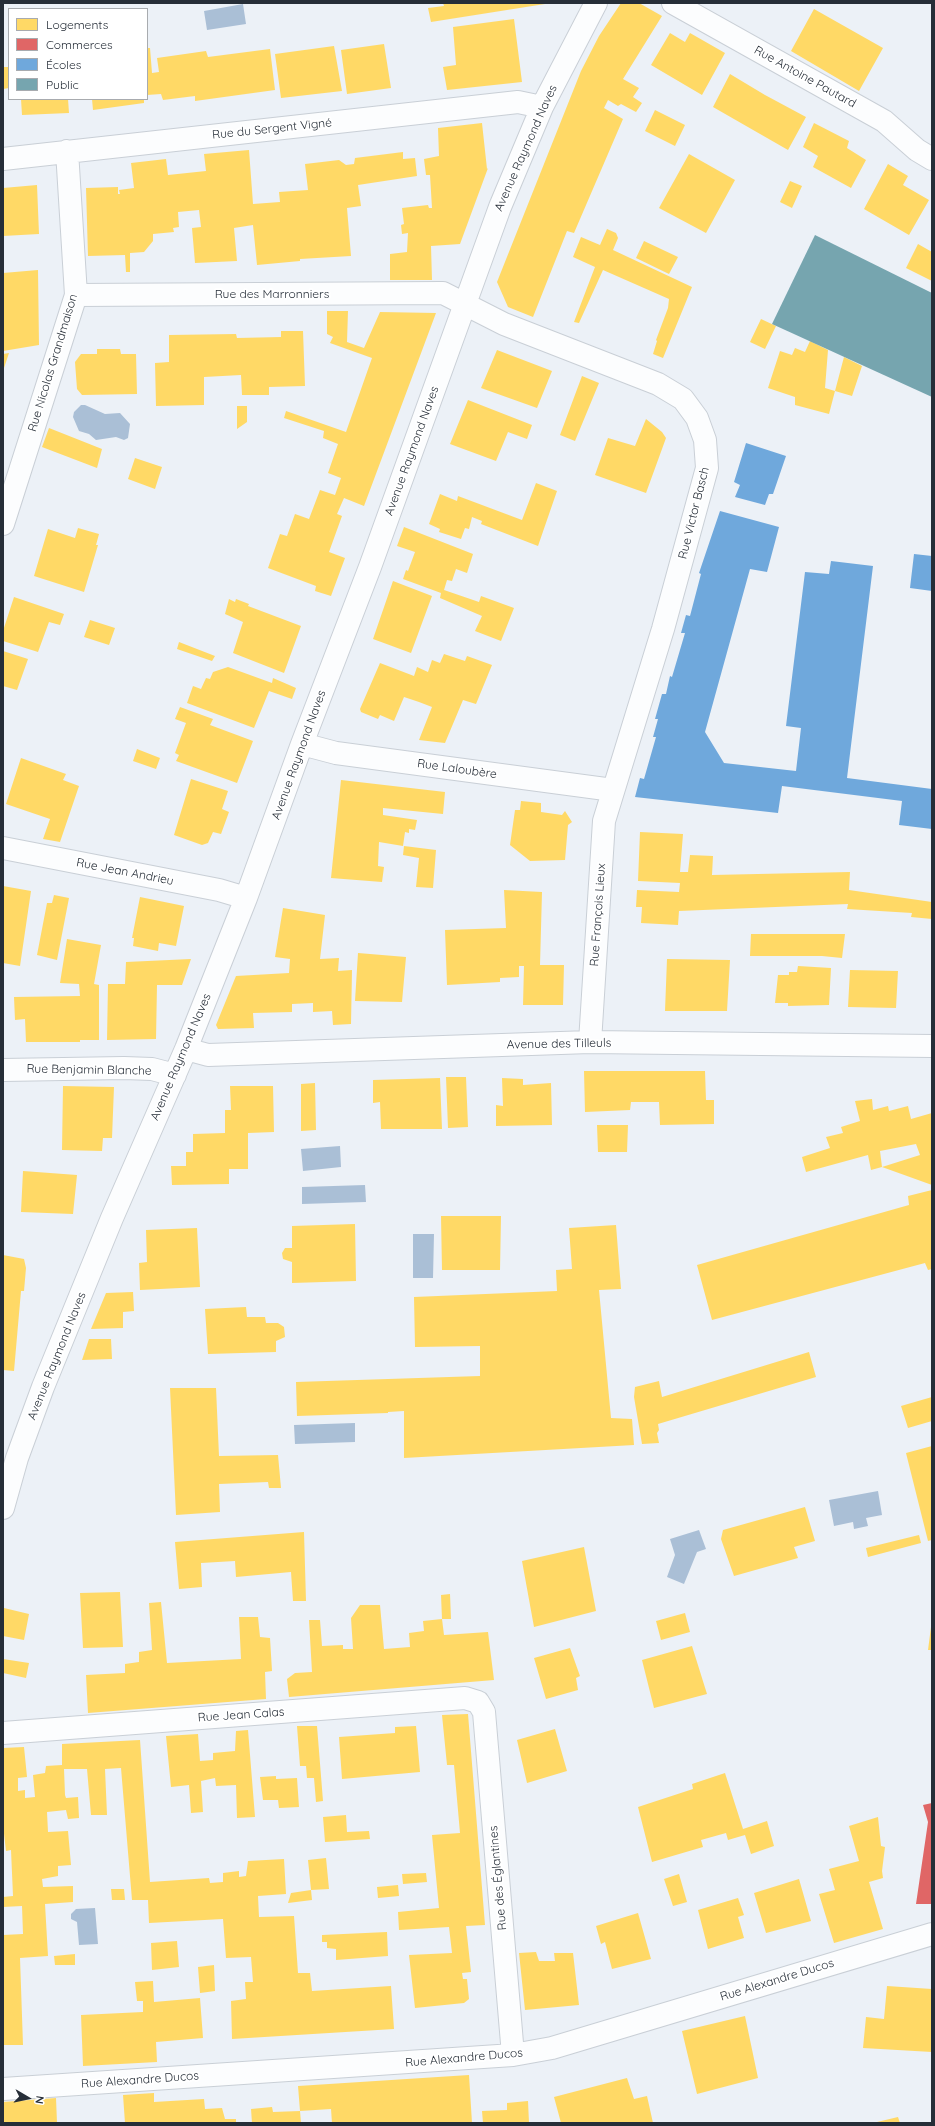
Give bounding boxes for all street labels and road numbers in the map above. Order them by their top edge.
street label: Rue Antoine Pautard [751,43,859,111]
street label: Avenue Raymond Naves [492,83,560,213]
street label: Rue du Sergent Vigné [211,116,333,142]
street label: Rue des Marronniers [215,287,329,301]
street label: Rue Nicolas Grandmaison [25,292,81,434]
street label: Avenue Raymond Naves [382,384,442,518]
street label: Rue Victor Basch [676,465,712,561]
street label: Avenue Raymond Naves [269,688,329,822]
street label: Rue Laloubère [416,756,498,782]
street label: Rue Jean Andrieu [75,856,175,888]
street label: Rue François Lieux [587,863,609,967]
street label: Avenue Raymond Naves [148,991,214,1123]
street label: Avenue des Tilleuls [507,1036,611,1052]
street label: Rue Benjamin Blanche [26,1062,152,1078]
street label: Avenue Raymond Naves [25,1290,89,1422]
street label: Rue Jean Calas [197,1705,285,1725]
street label: Rue des Églantines [486,1825,510,1931]
street label: Rue Alexandre Ducos [718,1956,836,2004]
street label: Rue Alexandre Ducos [405,2046,523,2070]
street label: Rue Alexandre Ducos [81,2069,199,2091]

